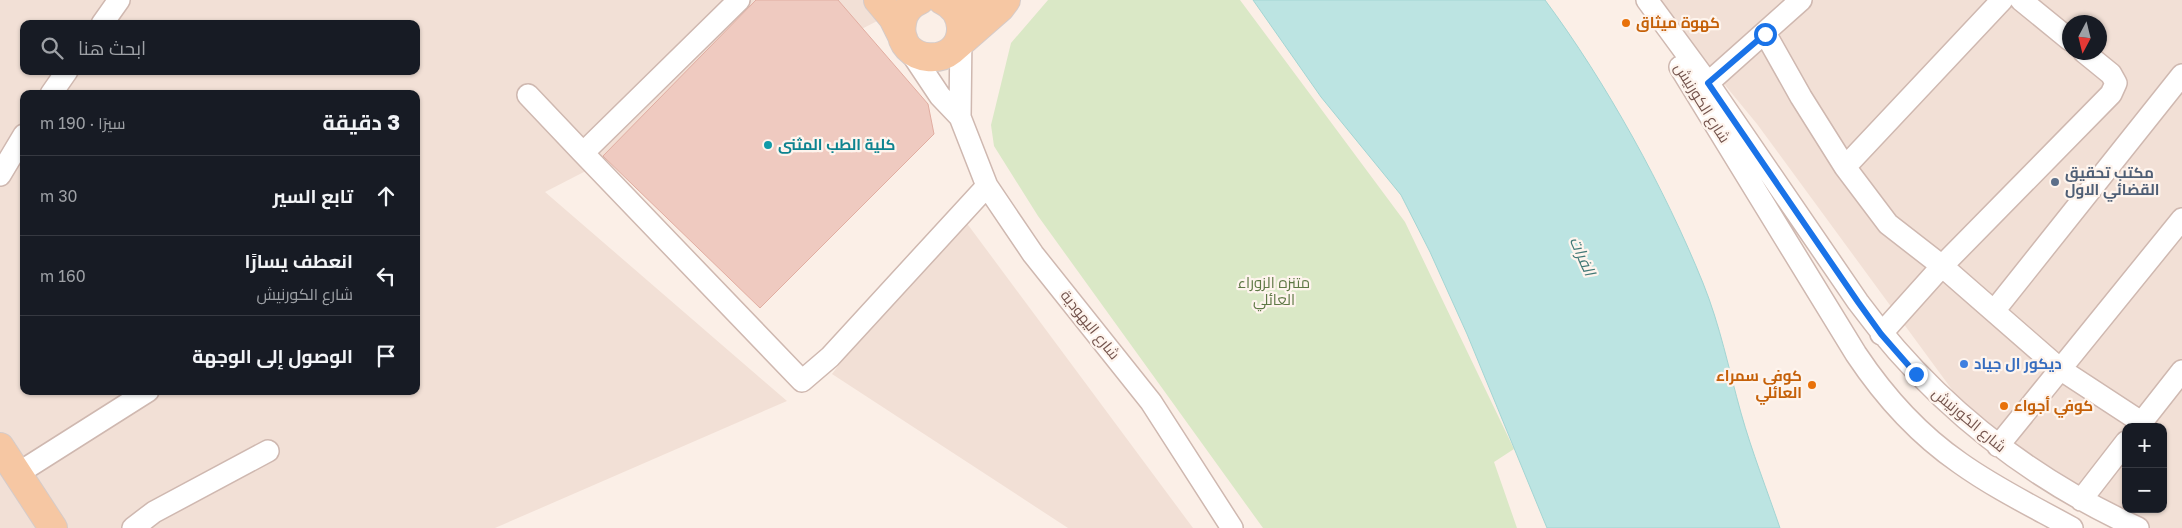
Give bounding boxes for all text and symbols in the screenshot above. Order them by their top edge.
place label: كهوة ميثاق [1636,13,1720,32]
north arrow [2062,15,2107,60]
marker: كهوة ميثاق [1620,17,1632,29]
search box [20,20,420,75]
route start [1754,23,1777,46]
icon: search [38,34,66,62]
text: ابحث هنا [78,36,146,59]
street label: شارع الكورنيش [1669,59,1734,147]
text: 3 دقيقة [323,109,400,135]
text: سيرًا · 190 m [40,113,125,133]
place label: كلية الطب المثنى [778,135,895,154]
marker: كلية الطب المثنى [762,139,774,151]
place label: مكتب تحقيق القضائي الاول [2065,163,2159,202]
marker: مكتب تحقيق القضائي الاول [2049,176,2061,188]
icon: ahead [372,182,400,210]
text: تابع السير [273,184,353,207]
text: 30 m [40,186,77,206]
water label: الفرات [1566,233,1601,280]
text: انعطف يسارًا [245,249,353,272]
icon: left [372,262,400,290]
text: 160 m [40,266,86,286]
park label: متنزه الزوراء العائلي [1238,273,1310,312]
text: شارع الكورنيش [256,284,353,304]
street label: شارع اليهودية [1055,286,1124,365]
icon: arrive [372,342,400,370]
text: الوصول إلى الوجهة [192,344,353,367]
place label: ديكور ال جياد [1974,354,2062,373]
marker: ديكور ال جياد [1958,358,1970,370]
route end [1905,363,1928,386]
place label: كوفي سمراء العائلي [1716,366,1802,405]
marker: كوفي سمراء العائلي [1806,379,1818,391]
street label: شارع الكورنيش [1927,383,2010,458]
place label: كوفي أجواء [2014,396,2093,418]
marker: كوفي أجواء [1998,400,2010,412]
map controls [2122,423,2167,513]
button: + [2122,423,2167,468]
button: − [2122,468,2167,513]

